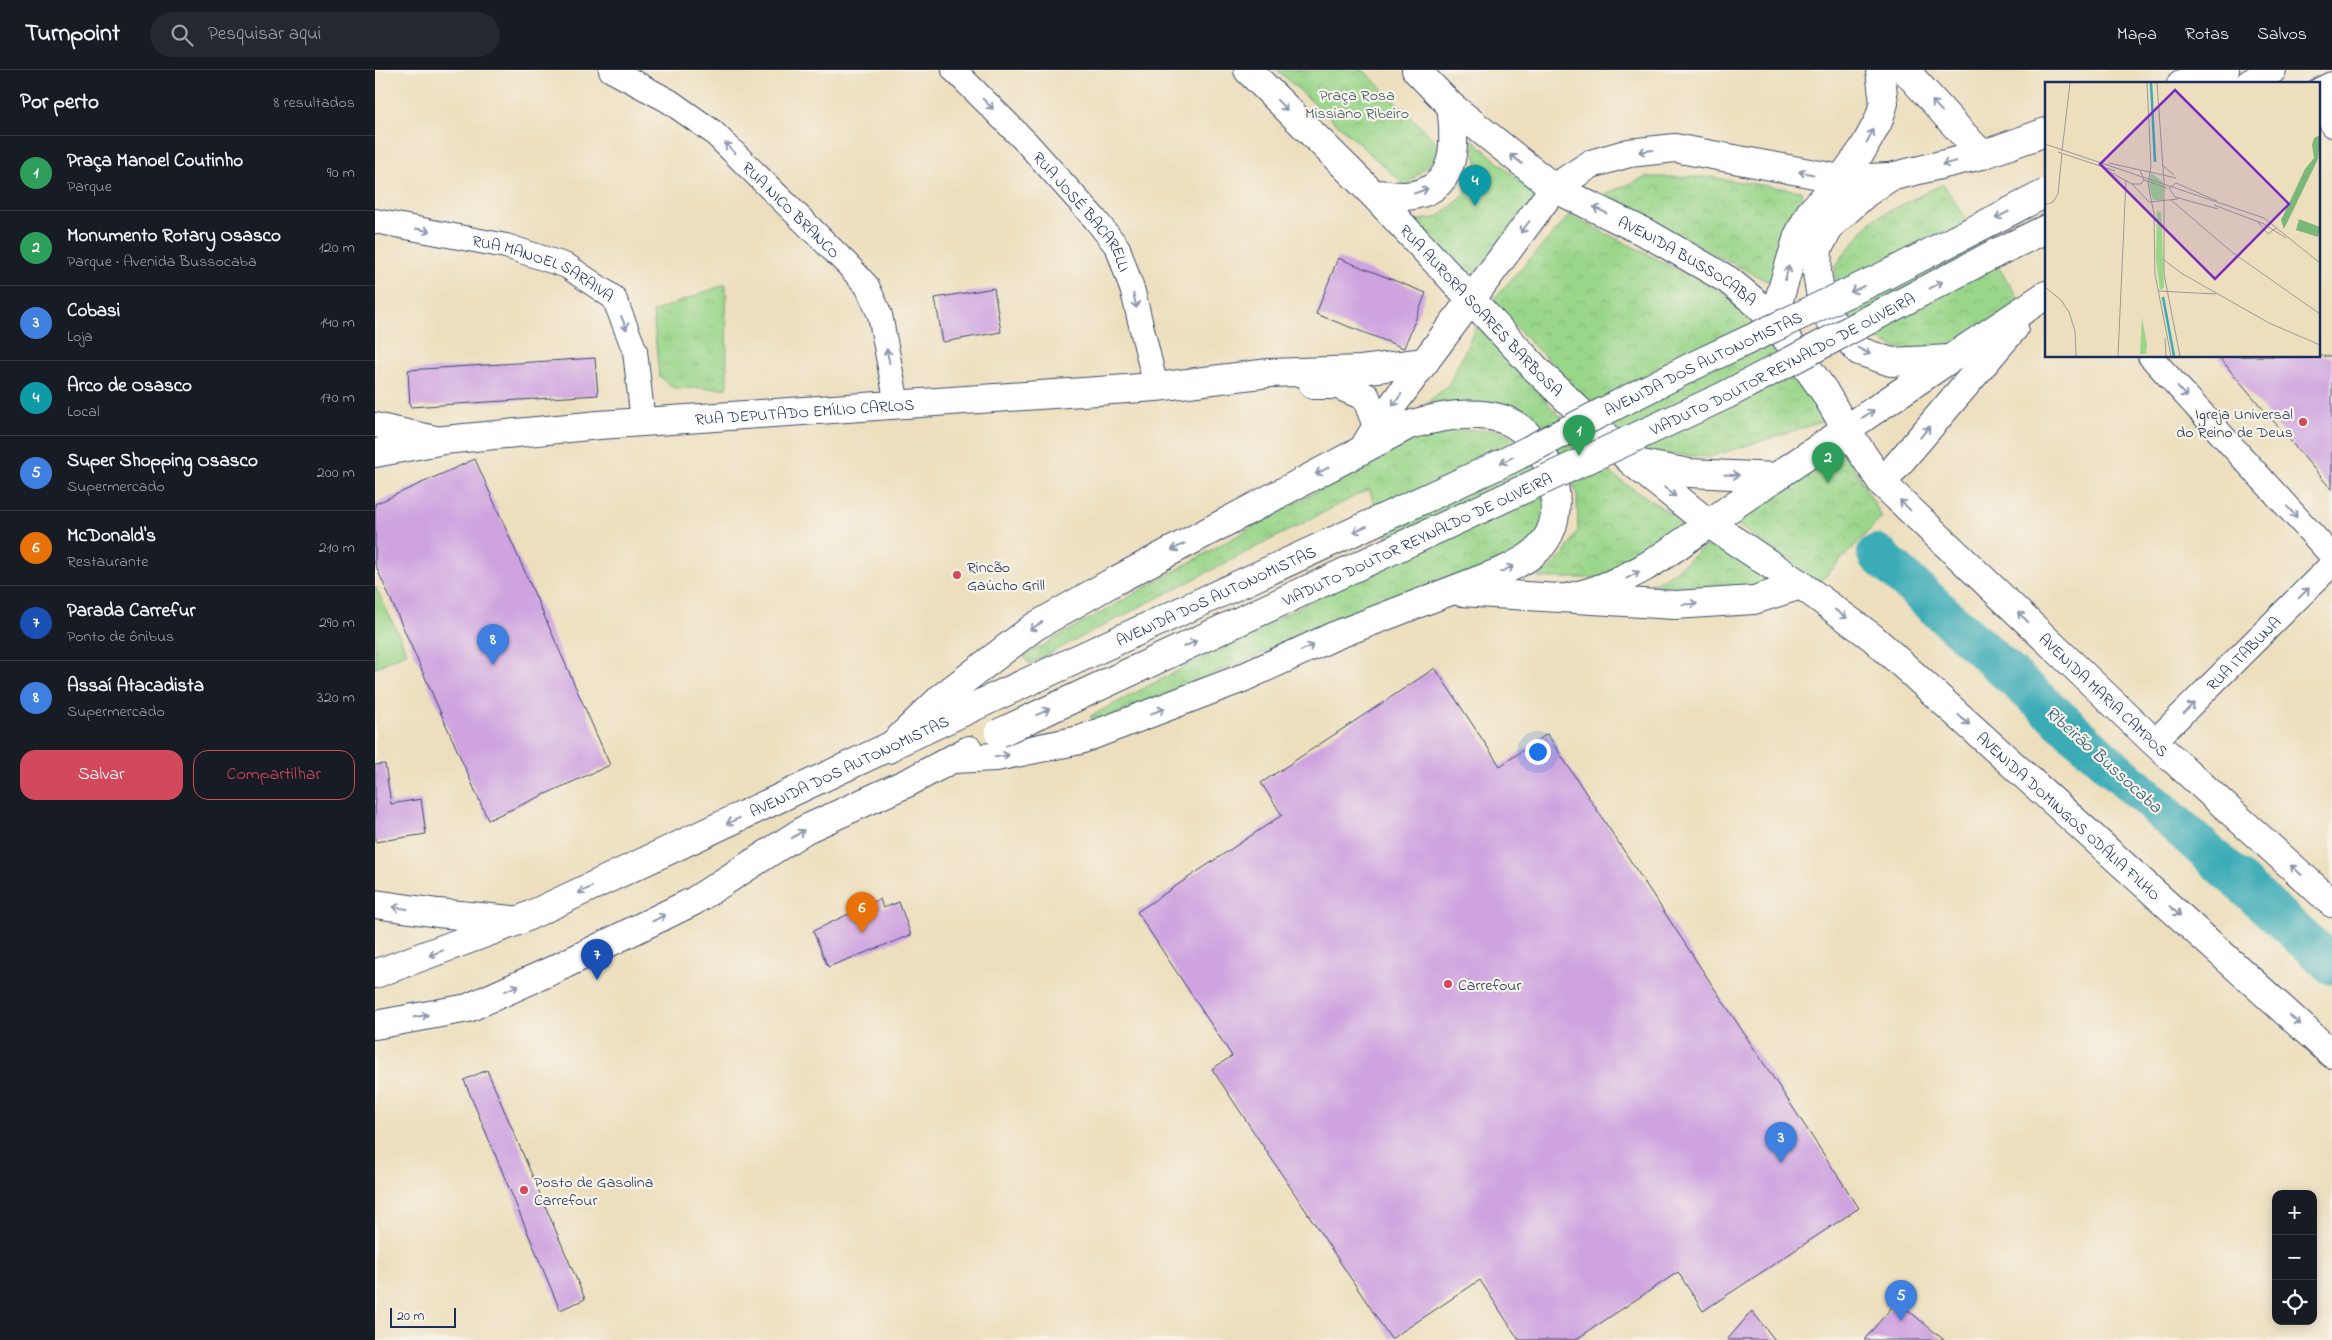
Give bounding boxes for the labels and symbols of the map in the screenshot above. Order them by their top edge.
inset map [2045,82,2319,358]
park label: Praça Rosa Missiano Ribeiro [1305,84,1409,126]
one-way arrow [982,98,994,110]
one-way arrow [1276,99,1288,111]
one-way arrow [1932,100,1943,113]
one-way arrow [1866,129,1875,144]
one-way arrow [724,142,736,155]
one-way arrow [1639,146,1655,156]
street label: RUA JOSÉ BACARELLI [1026,147,1135,275]
one-way arrow [1509,153,1522,164]
street label: RUA NICO BRANCO [736,157,845,265]
one-way arrow [1942,159,1958,168]
pin: 4 [1459,165,1491,206]
one-way arrow [1799,168,1815,177]
one-way arrow [1413,186,1428,195]
one-way arrow [1593,205,1608,214]
street label: AVENIDA BUSSOCABA [1613,211,1761,313]
one-way arrow [1995,211,2010,221]
street label: RUA AURORA SOARES BARBOSA [1393,220,1568,403]
one-way arrow [1520,220,1530,234]
one-way arrow [414,226,430,235]
street label: RUA MANOEL SARAIVA [470,230,618,309]
one-way arrow [1783,265,1793,281]
one-way arrow [1928,280,1943,290]
one-way arrow [1850,284,1865,294]
street label: VIADUTO DOUTOR REYNALDO DE OLIVEIRA [1645,288,1920,443]
one-way arrow [1131,293,1140,309]
street label: AVENIDA DOS AUTONOMISTAS [1601,306,1807,423]
one-way arrow [619,315,629,330]
one-way arrow [1856,346,1871,356]
one-way arrow [883,348,893,364]
one-way arrow [2177,386,2188,399]
one-way arrow [1392,393,1402,407]
street label: RUA DEPUTADO EMÍLIO CARLOS [694,394,915,432]
place label: Igreja Universal do Reino de Deus [2176,403,2293,445]
one-way arrow [1861,408,1875,419]
pin: 1 [1563,415,1595,456]
marker: Igreja Universal do Reino de Deus [2297,416,2309,428]
one-way arrow [1919,426,1930,439]
pin: 2 [1812,442,1844,483]
one-way arrow [1500,456,1515,466]
street label: VIADUTO DOUTOR REYNALDO DE OLIVEIRA [1278,467,1557,614]
one-way arrow [1315,467,1330,476]
one-way arrow [1724,470,1740,479]
one-way arrow [1663,487,1676,498]
one-way arrow [1899,499,1912,511]
one-way arrow [2286,506,2298,519]
one-way arrow [1353,524,1368,534]
street label: AVENIDA DOS AUTONOMISTAS [1112,541,1320,654]
one-way arrow [1171,543,1186,552]
place label: Rincão Gaúcho Grill [967,556,1045,598]
one-way arrow [1499,563,1514,573]
marker: Rincão Gaúcho Grill [951,569,963,581]
one-way arrow [1625,569,1640,579]
one-way arrow [2297,587,2310,599]
one-way arrow [1682,600,1698,609]
one-way arrow [1834,609,1848,619]
one-way arrow [2016,611,2029,623]
street label: RUA ITABUNA [2202,611,2287,697]
one-way arrow [1030,622,1044,632]
pin: 8 [477,624,509,665]
street label: AVENIDA MARIA CAMPOS [2033,628,2173,763]
one-way arrow [1182,638,1197,648]
one-way arrow [1300,643,1315,653]
water label: Ribeirão Bussocaba [2038,701,2167,820]
one-way arrow [2183,702,2195,714]
one-way arrow [1150,705,1165,714]
one-way arrow [1035,707,1050,716]
street label: AVENIDA DOS AUTONOMISTAS [746,710,953,825]
one-way arrow [1957,714,1970,726]
street label: AVENIDA DOMINGOS ODÁLIA FILHO [1970,727,2165,907]
your location [1525,739,1551,765]
one-way arrow [994,750,1010,760]
one-way arrow [726,817,741,827]
one-way arrow [790,829,804,839]
one-way arrow [2289,864,2302,876]
one-way arrow [578,885,593,895]
pin: 6 [846,892,878,933]
one-way arrow [393,903,409,913]
one-way arrow [2168,906,2181,917]
one-way arrow [651,913,666,922]
pin: 7 [581,939,613,980]
one-way arrow [428,949,444,958]
place label: Carrefour [1458,974,1521,998]
marker: Carrefour [1442,978,1454,990]
one-way arrow [504,983,519,993]
one-way arrow [413,1011,429,1021]
one-way arrow [2289,1015,2302,1026]
pin: 3 [1765,1122,1797,1163]
place label: Posto de Gasolina Carrefour [534,1171,653,1213]
marker: Posto de Gasolina Carrefour [518,1184,530,1196]
pin: 5 [1885,1280,1917,1321]
scale bar [390,1305,456,1328]

